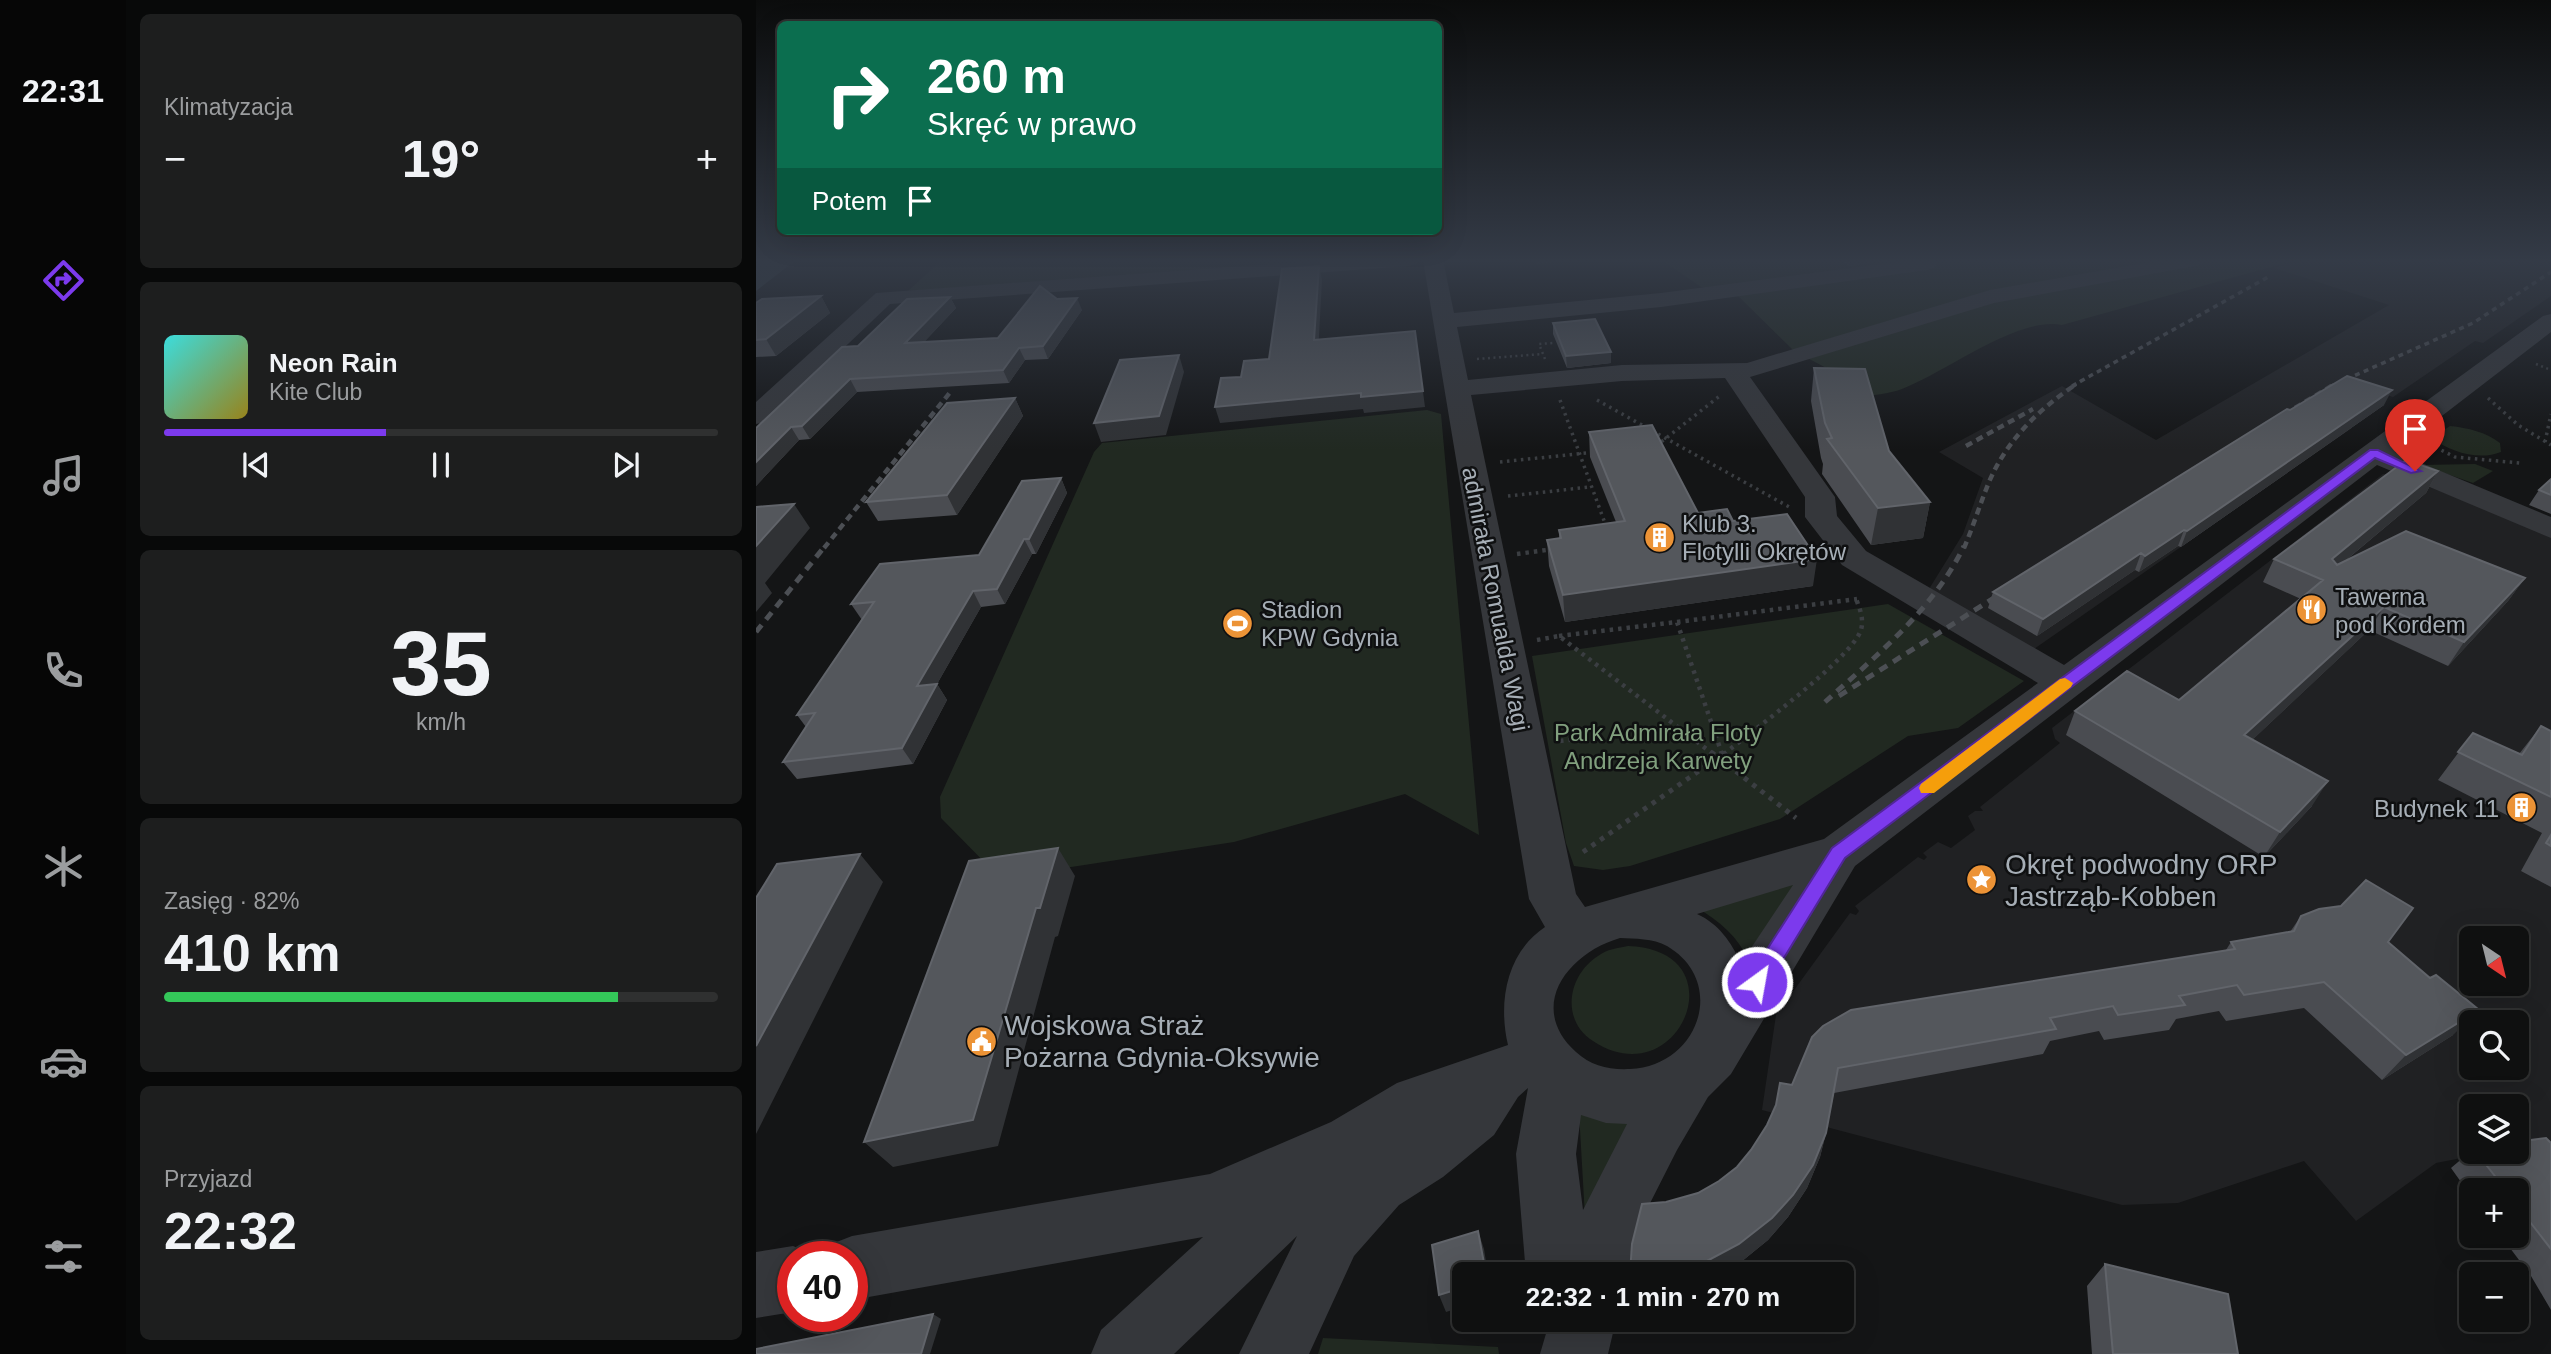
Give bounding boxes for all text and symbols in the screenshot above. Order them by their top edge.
icon: right [812,49,903,140]
text: 260 m [927,49,1066,103]
text: 22:31 [22,73,104,109]
text: Klimatyzacja [164,94,293,120]
text: Skręć w prawo [927,106,1137,142]
text: 19° [402,130,480,188]
text: − [164,138,186,180]
text: + [696,138,718,180]
icon: arrive [901,182,939,220]
text: Potem [812,186,887,216]
icon: directions [39,256,88,305]
text: Neon Rain [269,348,398,378]
text: Kite Club [269,379,362,405]
pin [2385,399,2445,471]
icon: arrive [2396,410,2434,448]
icon: previous [237,446,275,484]
icon: pause [422,446,460,484]
icon: next [607,446,645,484]
icon: music [39,451,88,500]
street label: admirała Romualda Wagi [1457,465,1535,733]
place label: Klub 3. Flotylli Okrętów [1682,510,1847,565]
building icon: Klub 3. Flotylli Okrętów [1642,520,1676,554]
place label: Tawerna pod Kordem [2335,583,2466,638]
restaurant icon: Tawerna pod Kordem [2295,593,2329,627]
place label: Stadion KPW Gdynia [1261,596,1399,651]
sports icon: Stadion KPW Gdynia [1221,606,1255,640]
text: 35 [390,613,492,714]
icon: phone [39,646,88,695]
text: km/h [416,709,466,735]
park label: Park Admirała Floty Andrzeja Karwety [1554,719,1762,774]
building icon: Budynek 11 [2505,791,2539,825]
place label: Budynek 11 [2374,795,2499,822]
icon: climate [39,842,88,891]
place label: Okręt podwodny ORP Jastrząb-Kobben [2005,849,2277,912]
place icon: Okręt podwodny ORP Jastrząb-Kobben [1965,863,1999,897]
text: Zasięg · 82% [164,888,300,914]
text: 410 km [164,924,340,982]
north arrow [2459,926,2529,996]
map controls [2459,926,2529,1332]
position arrow [1720,945,1794,1019]
place label: Wojskowa Straż Pożarna Gdynia-Oksywie [1004,1010,1320,1073]
button: search [2459,1010,2529,1080]
public building icon: Wojskowa Straż Pożarna Gdynia-Oksywie [964,1024,998,1058]
icon: car [39,1037,88,1086]
button: layers [2459,1094,2529,1164]
text: Przyjazd [164,1166,252,1192]
button: + [2459,1178,2529,1248]
text: 22:32 [164,1202,297,1260]
icon: filters [39,1232,88,1281]
speed limit sign: 40 [777,1241,868,1332]
button: − [2459,1262,2529,1332]
text: 22:32 · 1 min · 270 m [1526,1282,1780,1312]

